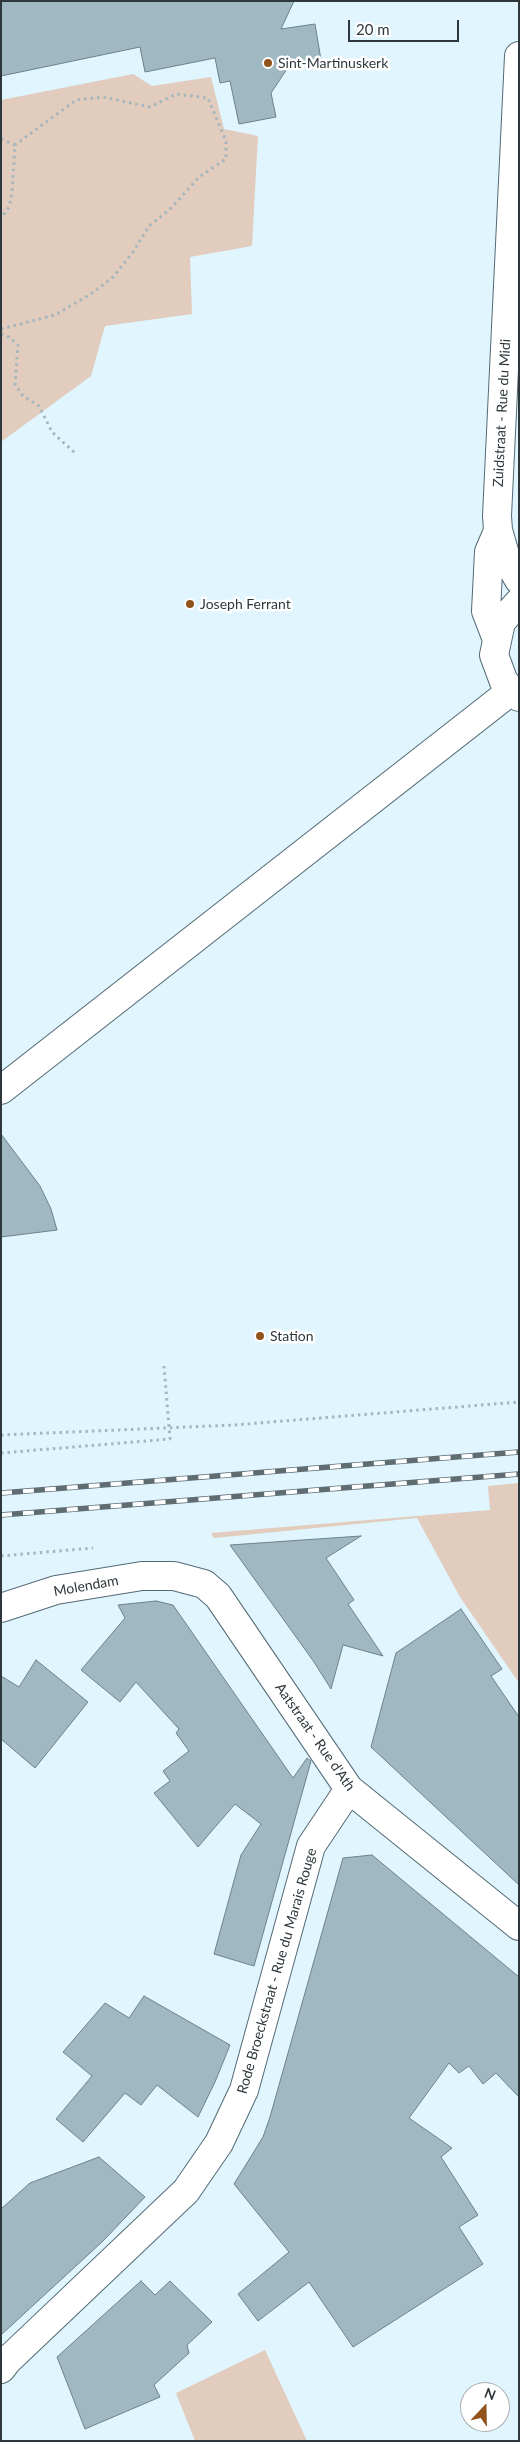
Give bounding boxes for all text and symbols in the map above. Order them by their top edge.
scale bar [350,10,461,42]
text: 20 m [356,20,390,38]
place label: Sint-Martinuskerk [278,55,388,71]
marker: Sint-Martinuskerk [262,57,274,69]
street label: Zuidstraat - Rue du Midi [490,338,514,488]
place label: Joseph Ferrant [200,596,291,612]
marker: Joseph Ferrant [184,598,196,610]
place label: Station [270,1328,314,1344]
marker: Station [254,1330,266,1342]
street label: Molendam [52,1572,120,1600]
street label: Aatstraat - Rue d'Ath [271,1680,359,1794]
street label: Rode Broeckstraat - Rue du Marais Rouge [234,1846,320,2096]
north arrow [460,2382,510,2432]
text: N [482,2384,498,2403]

